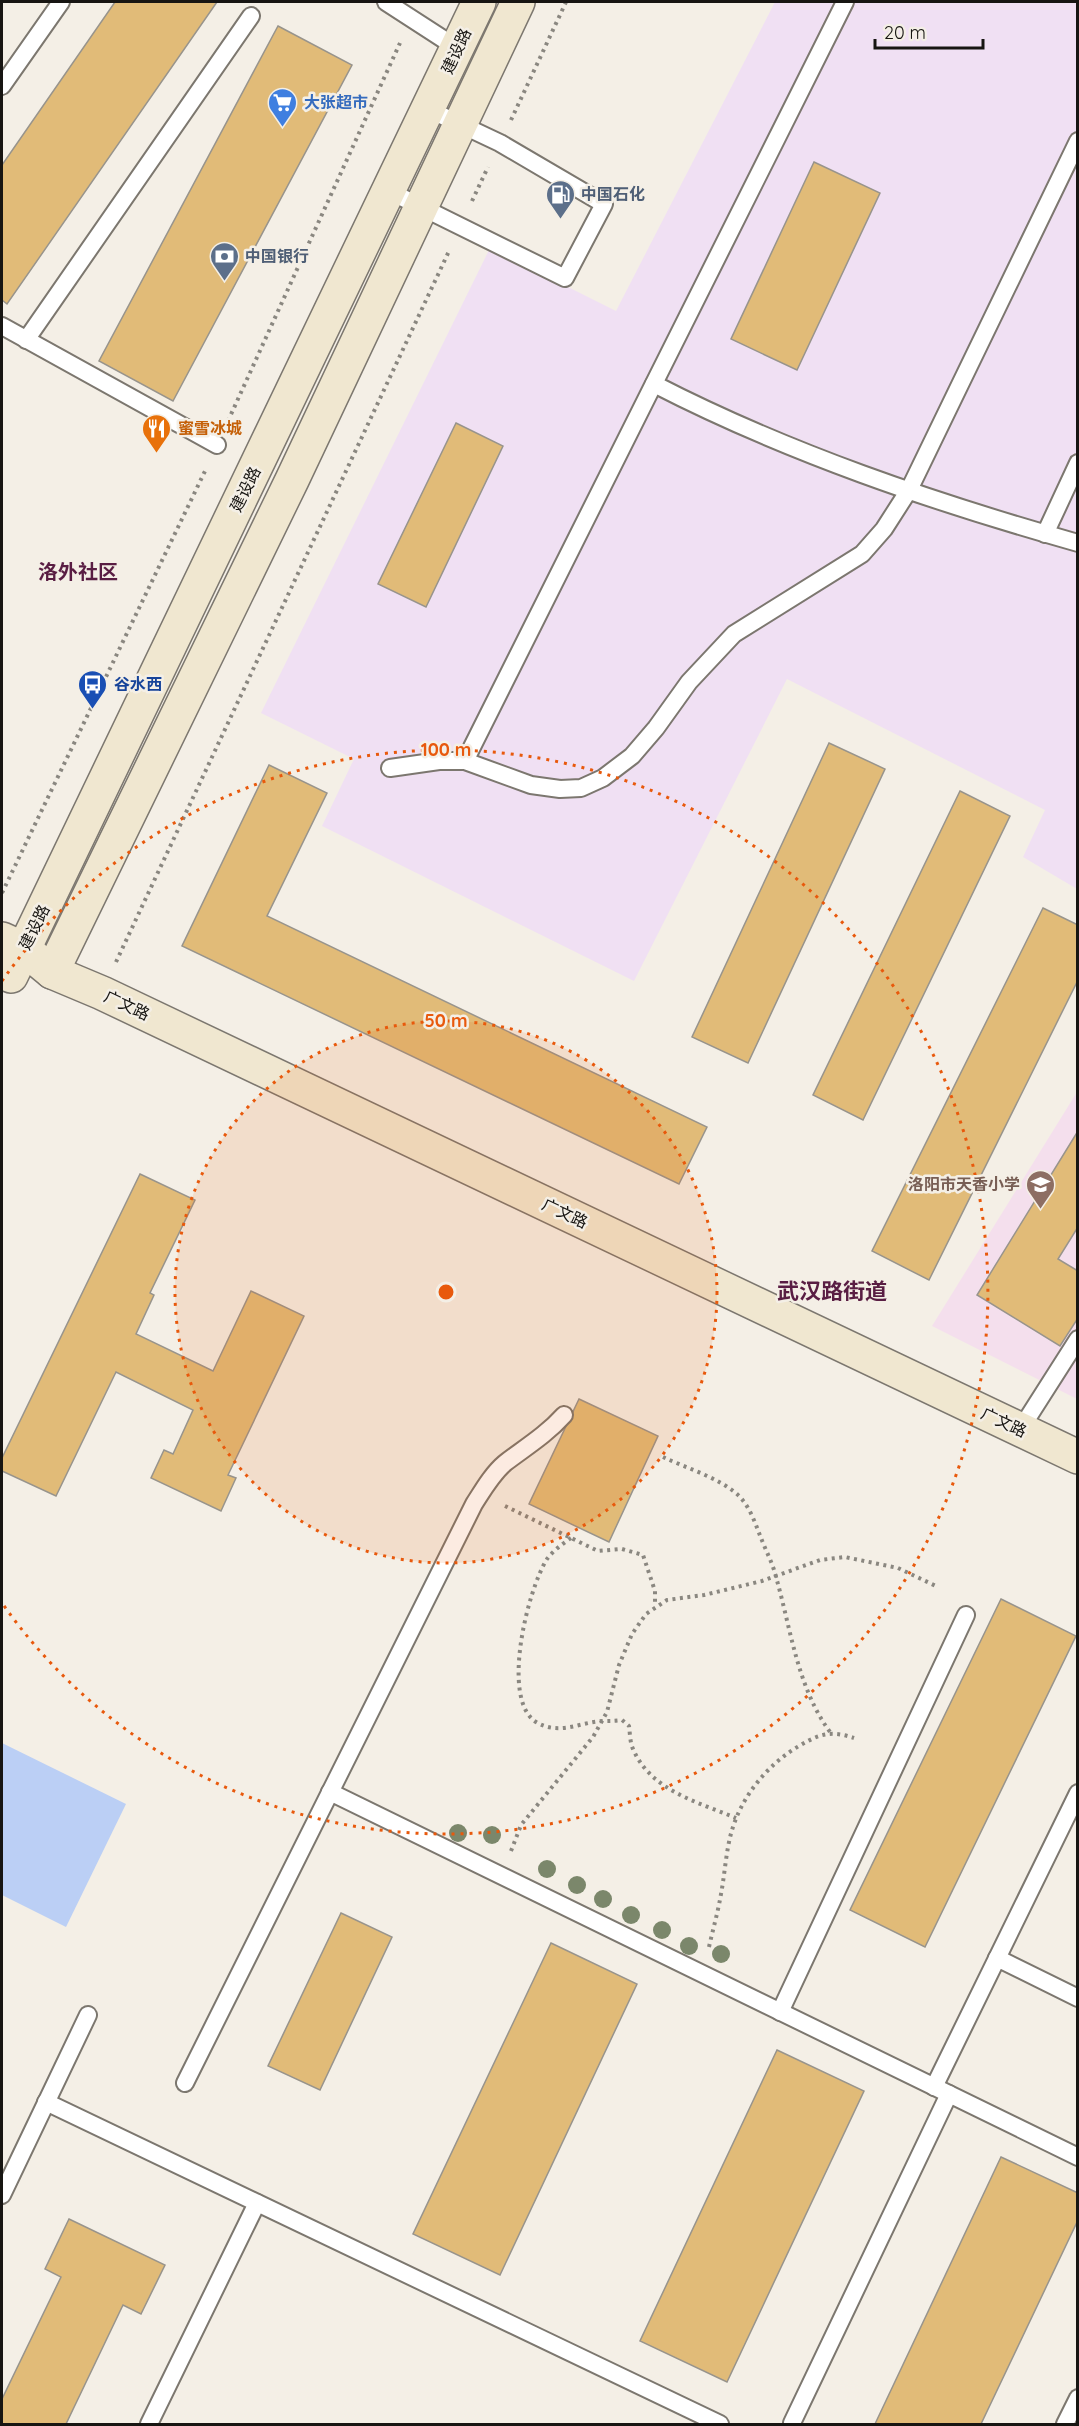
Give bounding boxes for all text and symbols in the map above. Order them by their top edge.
scale bar [875,12,983,50]
text: 20 m [884,21,926,44]
street label: 建设路 [437,25,475,77]
supermarket icon: 大张超市 [267,86,299,128]
place label: 大张超市 [304,92,368,112]
fuel station icon: 中国石化 [544,178,576,220]
place label: 中国石化 [581,184,645,204]
bank icon: 中国银行 [208,240,240,282]
place label: 中国银行 [245,246,309,266]
restaurant icon: 蜜雪冰城 [141,412,173,454]
place label: 蜜雪冰城 [178,418,242,438]
street label: 建设路 [225,463,265,515]
district label: 洛外社区 [38,559,118,584]
bus stop icon: 谷水西 [77,668,109,710]
place label: 谷水西 [114,674,162,694]
text: 100 m [421,738,471,761]
street label: 建设路 [14,901,54,953]
street label: 广文路 [101,986,153,1024]
text: 50 m [424,1009,468,1032]
school or university icon: 洛阳市天香小学 [1025,1168,1057,1210]
place label: 洛阳市天香小学 [908,1174,1020,1194]
street label: 广文路 [539,1194,591,1232]
district label: 武汉路街道 [777,1277,887,1305]
centre of rings [436,1282,456,1302]
street label: 广文路 [978,1403,1030,1441]

